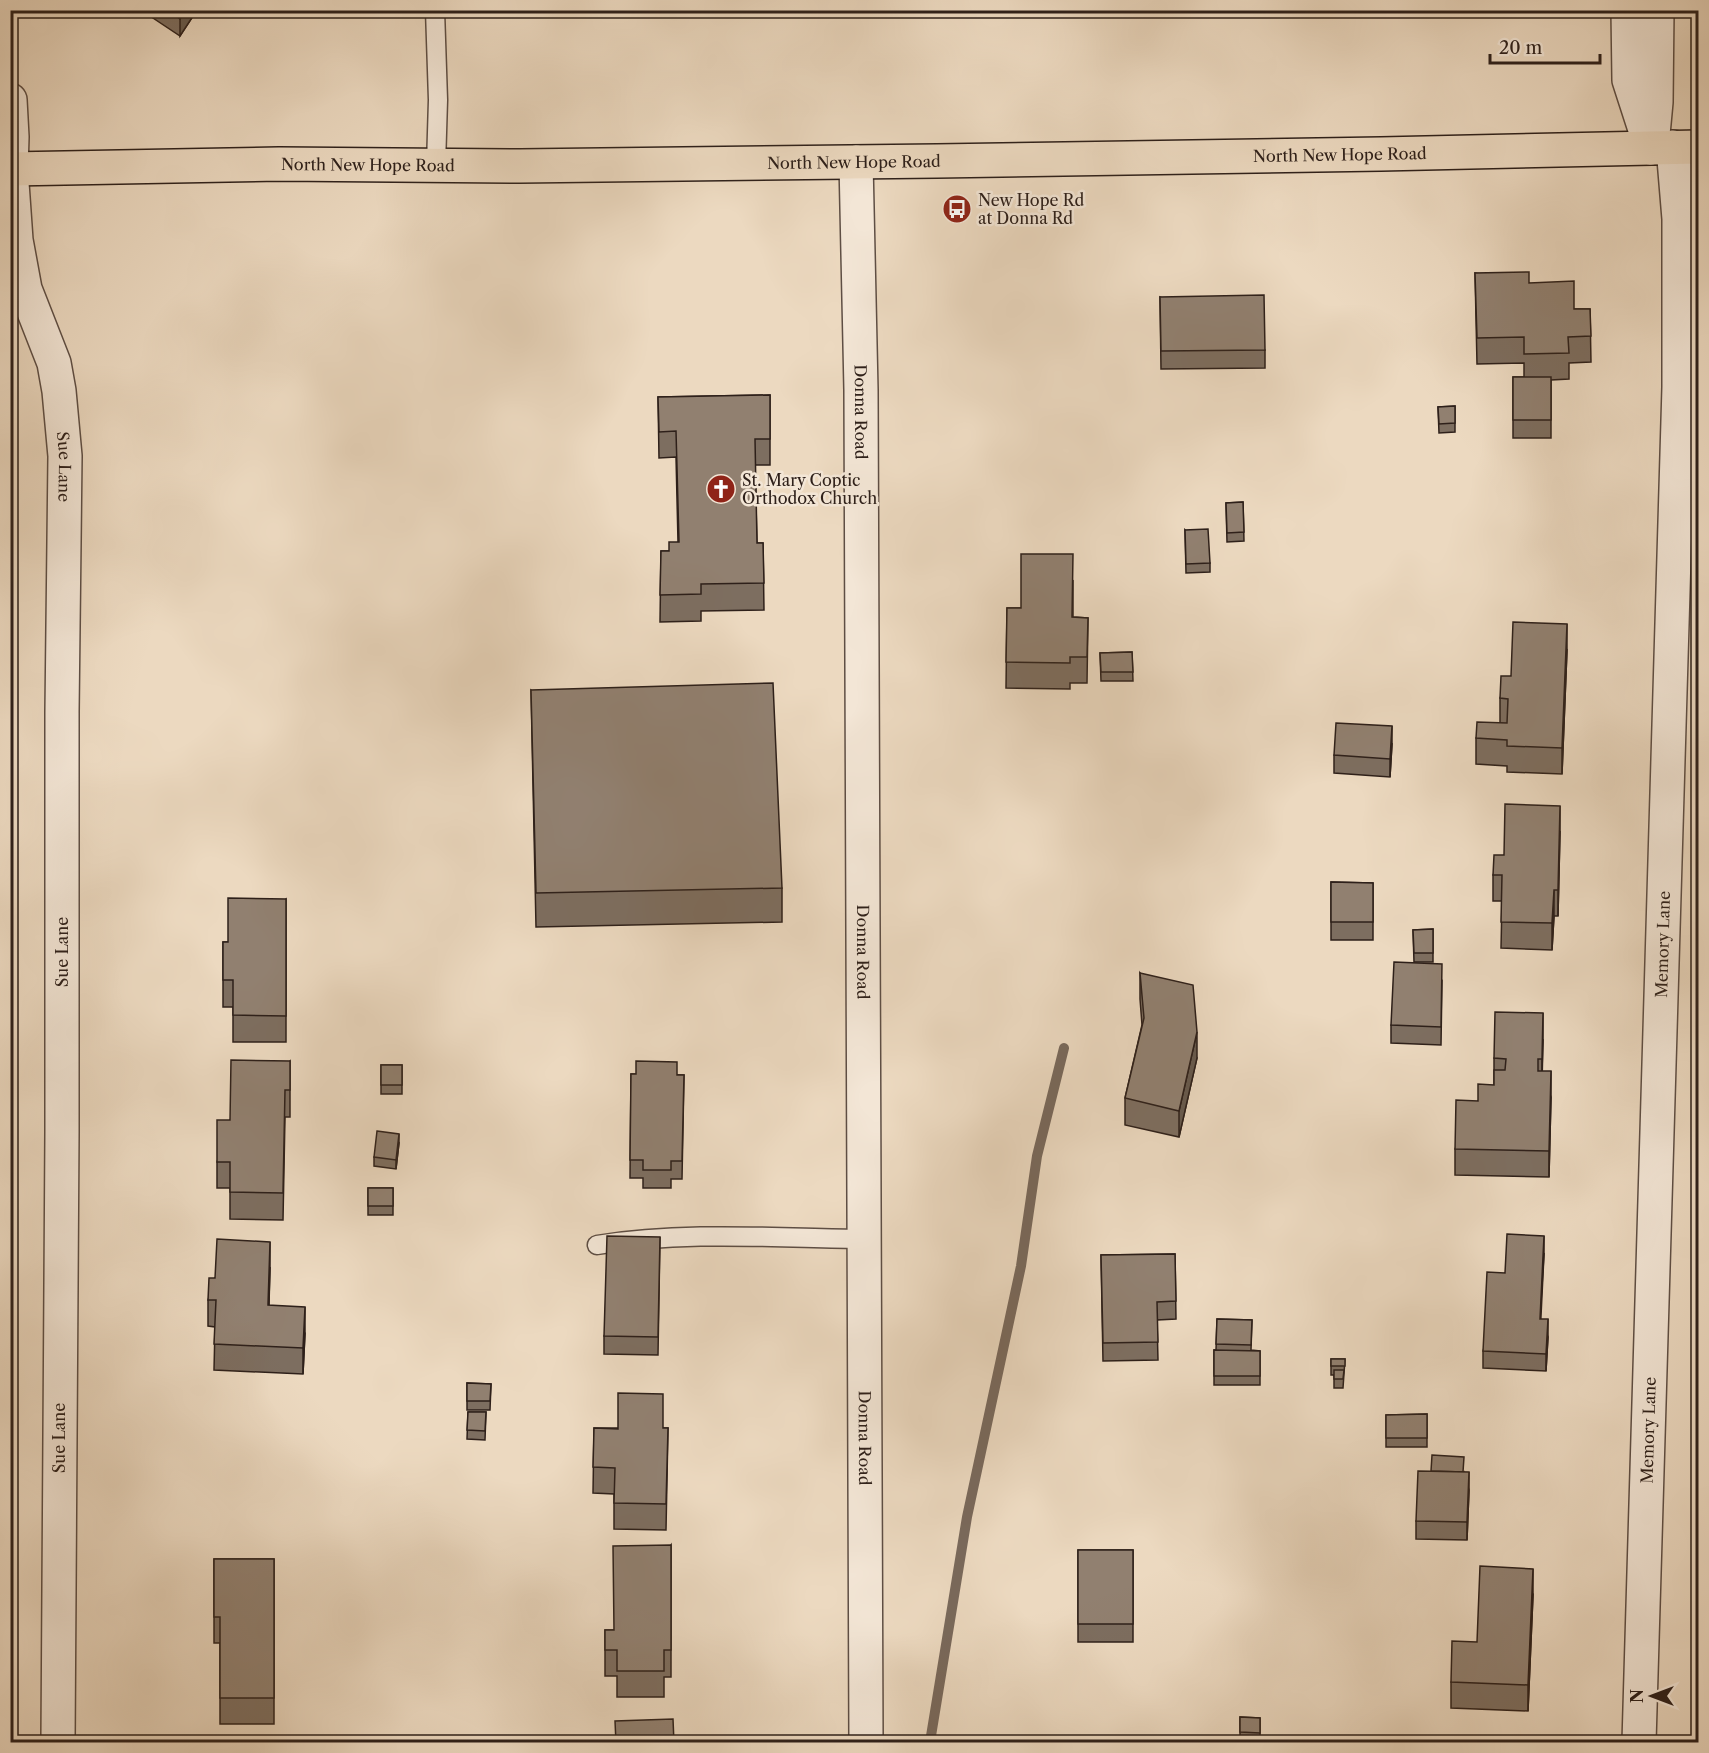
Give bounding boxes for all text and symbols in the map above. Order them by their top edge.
scale bar [1490,27,1600,65]
text: 20 m [1499,37,1543,59]
street label: North New Hope Road [1253,143,1427,166]
street label: North New Hope Road [767,151,941,173]
street label: North New Hope Road [281,154,455,175]
place label: New Hope Rd at Donna Rd [978,190,1084,228]
bus stop icon: New Hope Rd at Donna Rd [941,193,973,225]
street label: Donna Road [850,364,871,460]
street label: Sue Lane [53,431,75,502]
place label: St. Mary Coptic Orthodox Church [742,470,877,508]
church icon: St. Mary Coptic Orthodox Church [705,473,737,505]
street label: Memory Lane [1651,891,1674,998]
street label: Donna Road [853,904,873,1000]
street label: Sue Lane [52,917,72,987]
street label: Memory Lane [1637,1376,1660,1484]
street label: Donna Road [855,1390,875,1486]
street label: Sue Lane [49,1403,69,1473]
north arrow [1622,1666,1682,1726]
text: N [1627,1689,1647,1703]

